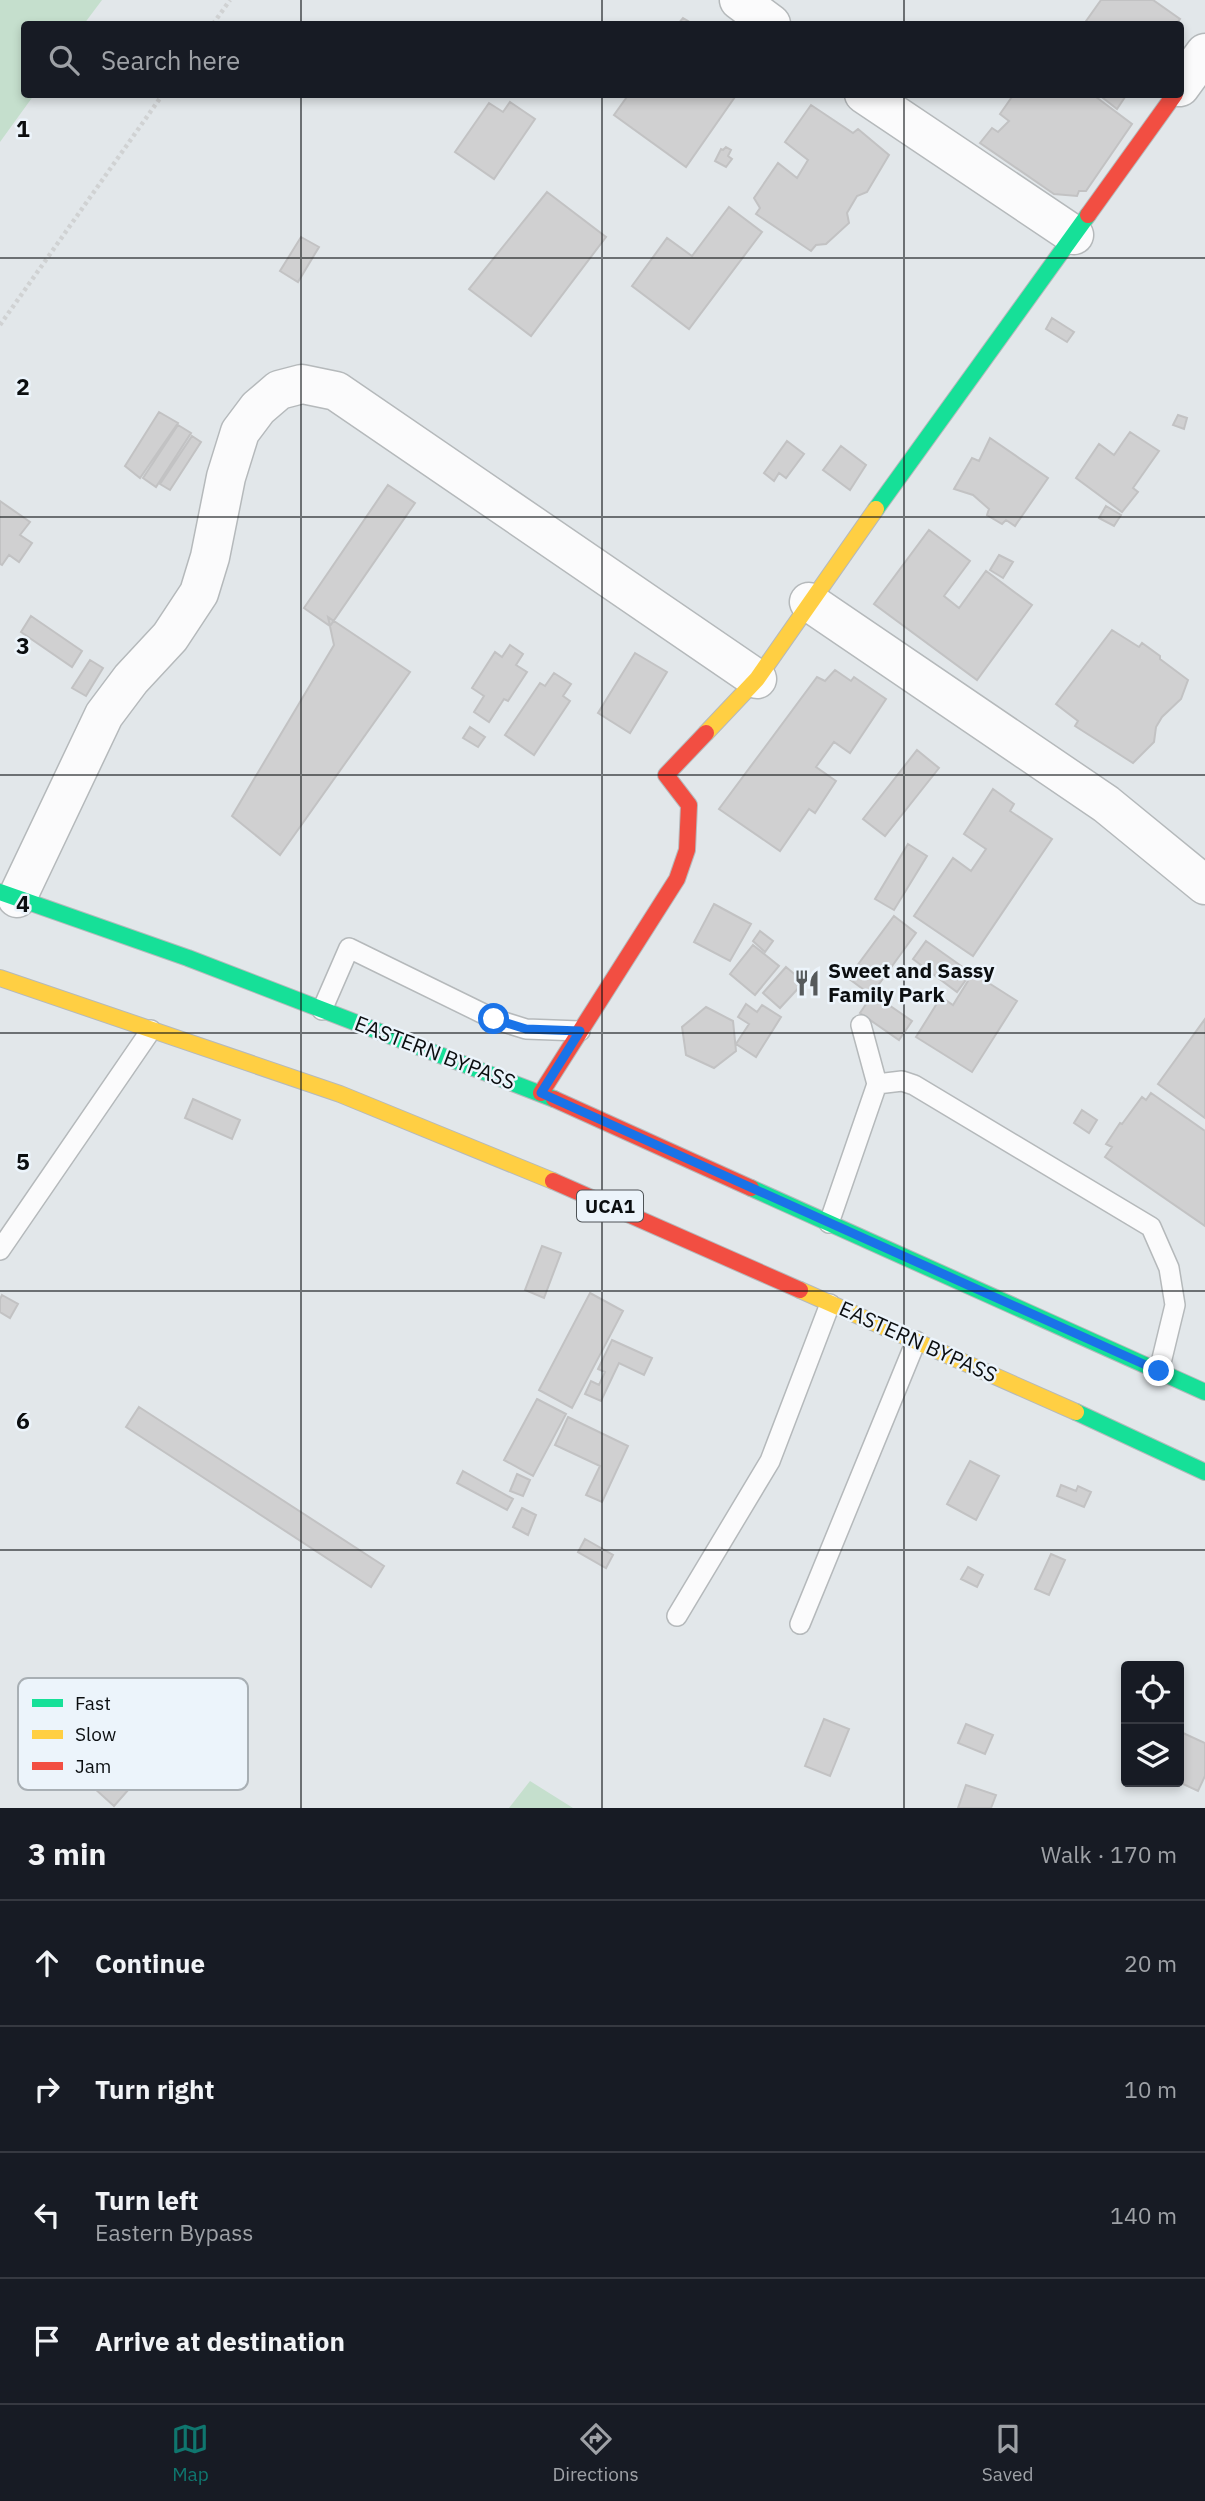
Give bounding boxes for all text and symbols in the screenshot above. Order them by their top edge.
search box [21,21,1184,98]
icon: search [45,41,83,79]
text: Search here [101,43,240,77]
text: 1 [16,113,30,143]
text: 2 [16,371,30,401]
text: 3 [16,630,30,660]
text: 4 [16,888,30,918]
place label: Sweet and Sassy Family Park [828,956,995,1008]
restaurant icon: Sweet and Sassy Family Park [792,968,822,998]
route start [478,1003,509,1034]
street label: EASTERN BYPASS [351,1009,520,1096]
text: 5 [16,1146,30,1176]
road number: UCA1 [577,1190,643,1222]
street label: EASTERN BYPASS [835,1294,1002,1388]
route end [1143,1355,1174,1386]
text: 6 [16,1405,30,1435]
map controls [1121,1661,1184,1787]
button: locate [1121,1661,1184,1724]
legend [18,1678,248,1790]
text: Fast [75,1691,111,1715]
text: Slow [75,1722,116,1746]
button: layers [1121,1724,1184,1787]
text: Jam [75,1754,111,1778]
text: 3 min [28,1834,106,1873]
text: Walk · 170 m [1041,1839,1177,1869]
icon: ahead [28,1944,66,1982]
text: Continue [95,1946,205,1980]
text: 20 m [1124,1948,1177,1978]
icon: right [28,2070,66,2108]
text: Turn right [95,2072,214,2106]
text: 10 m [1124,2074,1177,2104]
text: Turn left [95,2183,198,2217]
icon: left [28,2196,66,2234]
text: 140 m [1110,2200,1177,2230]
text: Eastern Bypass [95,2217,253,2247]
icon: arrive [28,2322,66,2360]
text: Arrive at destination [95,2324,345,2358]
tab: Map [171,2420,209,2486]
tab: Directions [552,2420,639,2486]
tab: Saved [982,2420,1034,2486]

